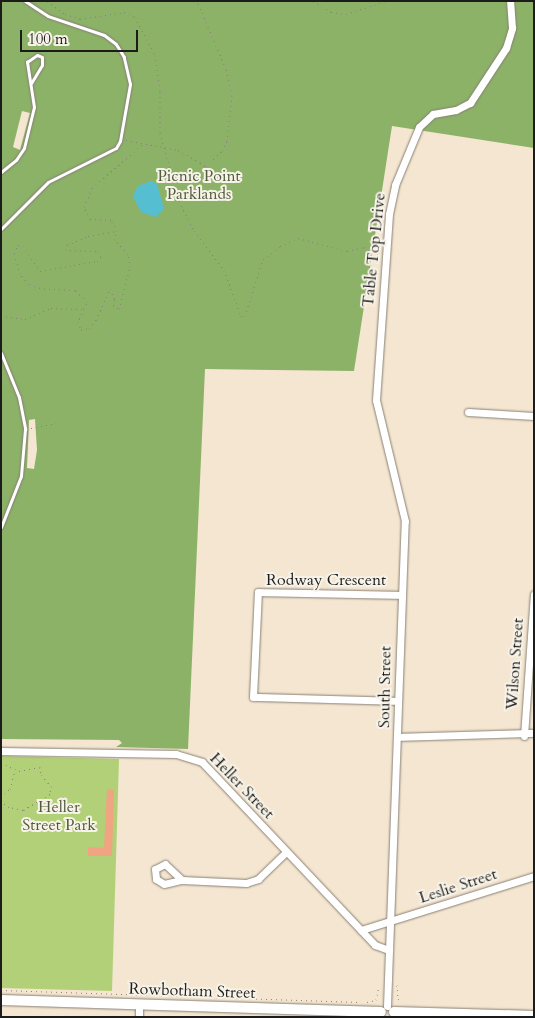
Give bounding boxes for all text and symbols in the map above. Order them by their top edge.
scale bar [22,20,140,52]
text: 100 m [28,29,68,49]
park label: Picnic Point Parklands [157,166,241,204]
street label: Table Top Drive [358,192,390,308]
street label: Rodway Crescent [266,570,386,590]
street label: Wilson Street [502,617,528,711]
street label: South Street [375,646,395,728]
street label: Heller Street [206,749,278,823]
park label: Heller Street Park [22,797,96,835]
street label: Leslie Street [417,864,499,908]
street label: Rowbotham Street [128,979,256,1003]

